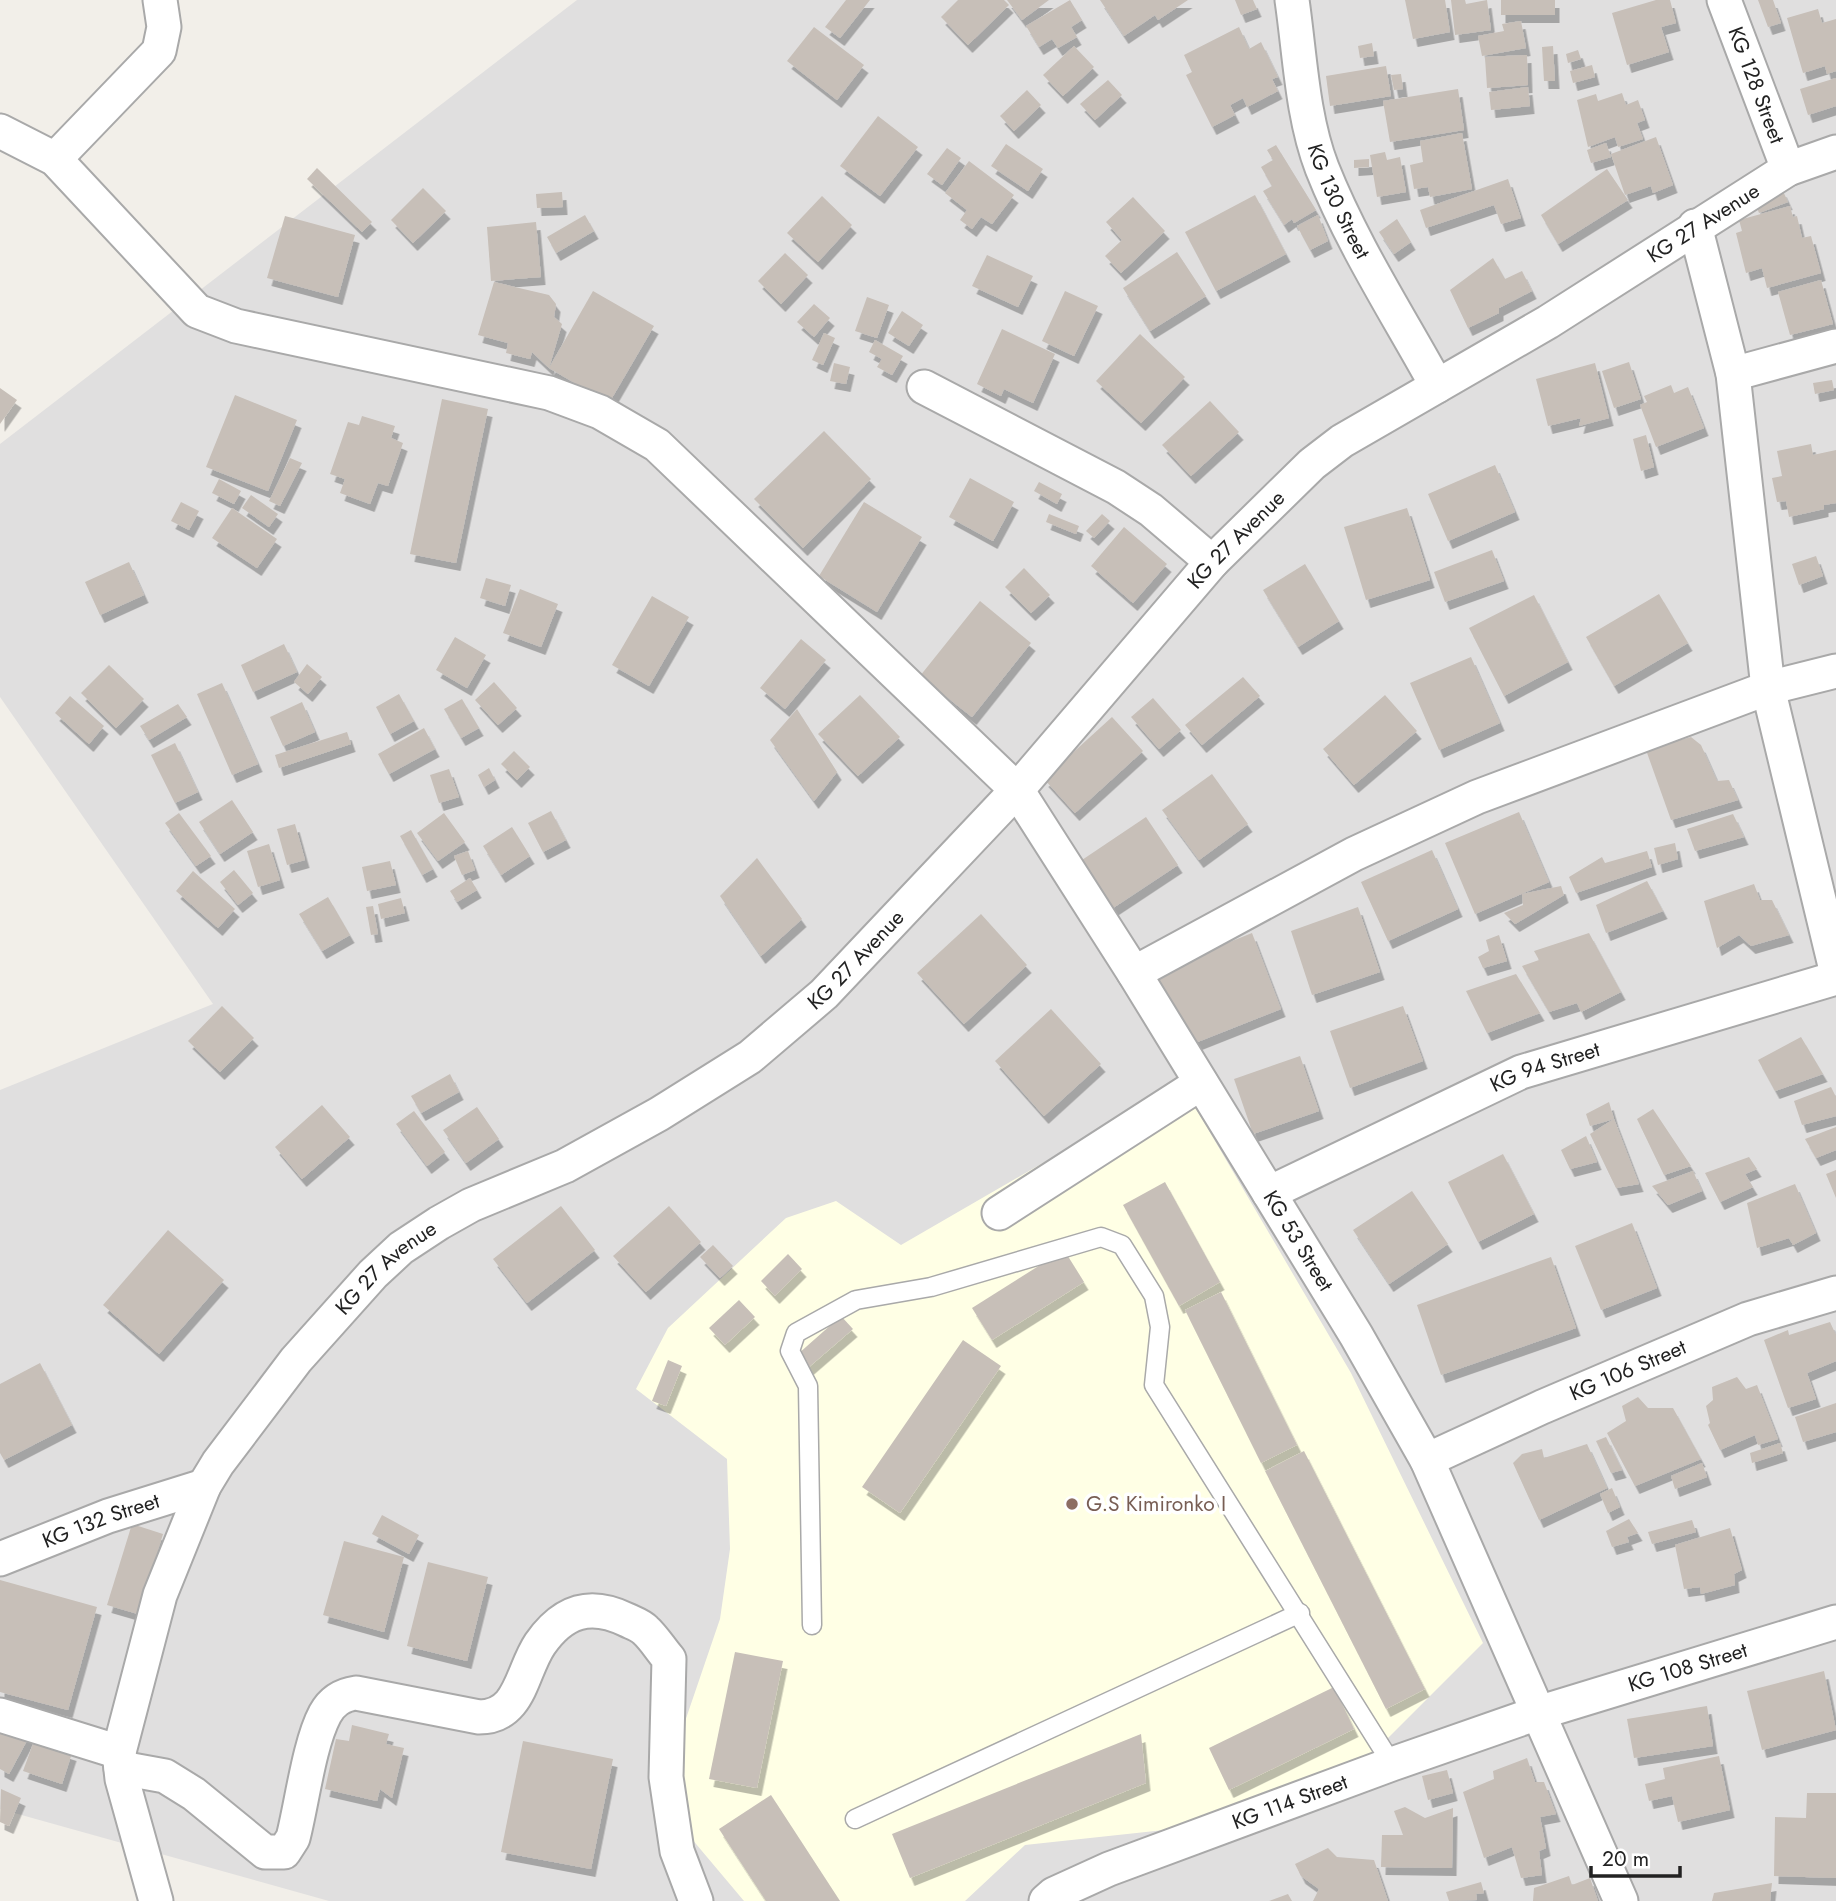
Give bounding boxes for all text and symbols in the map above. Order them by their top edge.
street label: KG 128 Street [1720,22,1792,148]
street label: KG 130 Street [1300,140,1377,264]
street label: KG 27 Avenue [1641,176,1765,270]
street label: KG 27 Avenue [1180,483,1292,596]
street label: KG 27 Avenue [801,903,911,1017]
street label: KG 94 Street [1485,1034,1603,1100]
street label: KG 53 Street [1256,1185,1341,1297]
street label: KG 27 Avenue [328,1214,443,1321]
street label: KG 106 Street [1565,1332,1691,1408]
street label: KG 132 Street [38,1486,163,1556]
place label: G.S Kimironko I [1086,1489,1226,1519]
marker: G.S Kimironko I [1064,1496,1080,1512]
street label: KG 108 Street [1624,1635,1751,1700]
street label: KG 114 Street [1228,1767,1352,1837]
scale bar [1591,1834,1680,1878]
text: 20 m [1602,1844,1649,1874]

